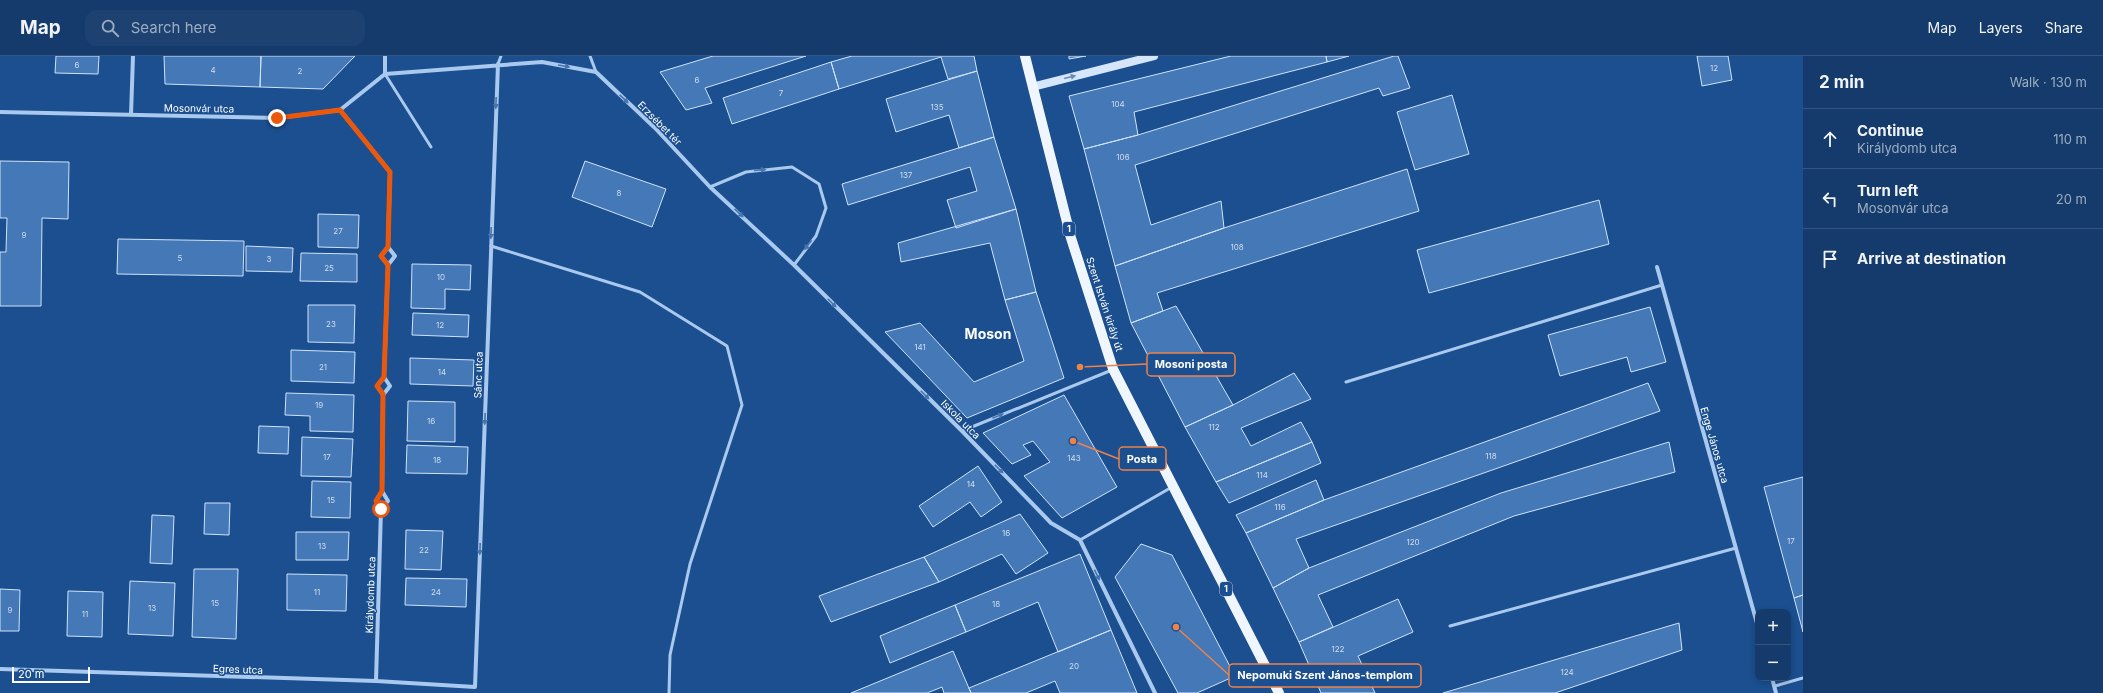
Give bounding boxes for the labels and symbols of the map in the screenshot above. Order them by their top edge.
house number: 6 [75,60,80,70]
house number: 12 [1710,63,1718,73]
one-way arrow [558,64,570,70]
house number: 4 [210,65,216,75]
house number: 2 [298,66,303,76]
one-way arrow [1064,74,1076,80]
house number: 6 [695,75,700,85]
house number: 7 [779,88,784,98]
one-way arrow [619,94,629,104]
one-way arrow [493,97,500,109]
street label: Erzsébet tér [636,99,685,148]
house number: 104 [1111,99,1125,109]
street label: Mosonvár utca [164,101,234,115]
house number: 135 [930,102,944,112]
route end [268,109,286,127]
house number: 106 [1116,152,1130,162]
one-way arrow [754,167,766,174]
house number: 137 [900,170,913,180]
house number: 8 [617,188,622,198]
one-way arrow [734,208,744,218]
road number: 1 [1063,222,1075,236]
house number: 27 [333,226,343,236]
one-way arrow [488,227,495,239]
house number: 9 [22,230,27,240]
one-way arrow [804,240,813,251]
house number: 108 [1230,242,1244,252]
house number: 5 [178,253,183,263]
house number: 3 [267,254,272,264]
street label: Szent István király út [1084,255,1126,353]
house number: 25 [324,263,334,273]
house number: 10 [437,272,445,282]
one-way arrow [828,298,837,308]
house number: 23 [326,319,336,329]
house number: 12 [436,320,444,330]
district label: Moson [965,325,1011,342]
house number: 141 [914,342,926,352]
street label: Sánc utca [471,351,485,399]
callout: Mosoni posta [1147,353,1235,376]
text: Mosoni posta [1155,357,1227,371]
house number: 21 [319,362,327,372]
house number: 14 [438,367,446,377]
one-way arrow [920,390,930,399]
street label: Iskola utca [939,397,983,441]
house number: 19 [315,400,323,410]
street label: Enge János utca [1698,406,1732,484]
one-way arrow [481,413,488,425]
one-way arrow [992,413,1004,419]
house number: 16 [427,416,435,426]
house number: 112 [1208,422,1220,432]
callout: Posta [1119,447,1166,470]
house number: 118 [1485,451,1497,461]
house number: 17 [323,452,331,462]
text: Posta [1127,452,1157,466]
house number: 143 [1067,453,1081,463]
house number: 18 [433,455,441,465]
one-way arrow [994,464,1004,474]
house number: 114 [1256,470,1268,480]
house number: 14 [967,479,975,489]
house number: 15 [327,495,335,505]
route start [372,500,390,518]
house number: 116 [1274,502,1286,512]
house number: 16 [1002,528,1010,538]
house number: 17 [1787,536,1795,546]
house number: 120 [1406,537,1420,547]
house number: 13 [318,541,326,551]
one-way arrow [476,543,483,555]
house number: 22 [419,545,429,555]
street label: Királydomb utca [363,556,377,634]
one-way arrow [1094,569,1100,581]
road number: 1 [1220,582,1232,596]
house number: 11 [314,587,320,597]
house number: 24 [431,587,441,597]
house number: 15 [211,598,219,608]
house number: 18 [992,599,1000,609]
house number: 13 [148,603,156,613]
house number: 9 [8,605,13,615]
house number: 11 [82,609,88,619]
house number: 122 [1331,644,1345,654]
house number: 20 [1069,661,1079,671]
street label: Egres utca [213,662,263,676]
callout: Nepomuki Szent János-templom [1229,664,1421,687]
scale bar [12,665,90,684]
house number: 124 [1560,667,1574,677]
text: Nepomuki Szent János-templom [1237,668,1413,682]

